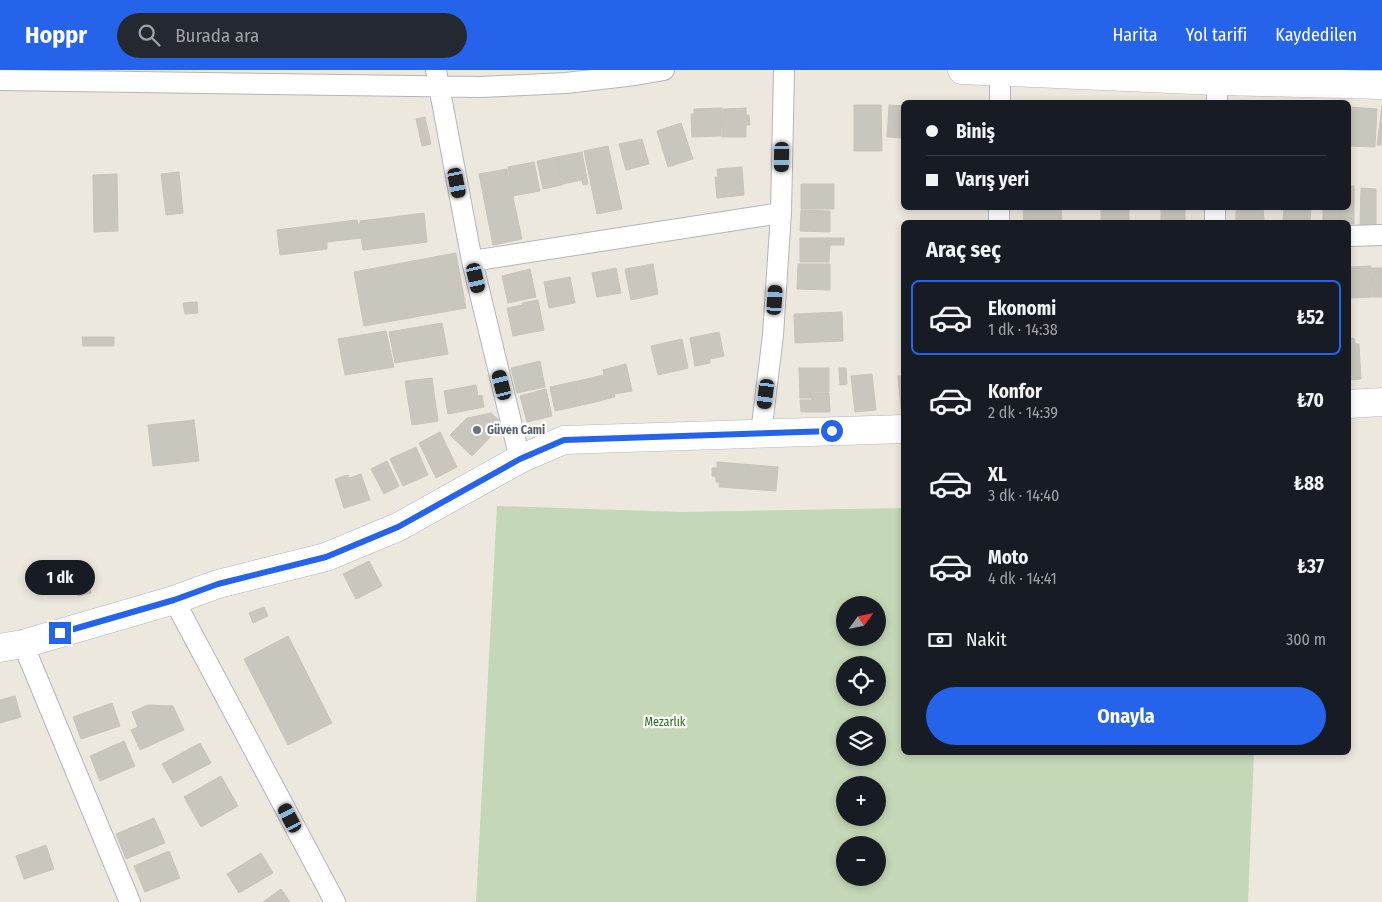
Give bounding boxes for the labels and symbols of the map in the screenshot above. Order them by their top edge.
car [774,142,789,172]
car [446,167,467,199]
car [465,262,486,294]
car [766,285,783,315]
car [491,369,512,401]
car [756,378,775,410]
route start [821,420,843,442]
place label: Güven Cami [487,423,545,437]
marker: Güven Cami [471,424,483,436]
callout: 1 dk [25,560,95,596]
north arrow [836,596,886,646]
route end [49,622,71,644]
park label: Mezarlık [645,715,686,729]
car [276,801,303,835]

